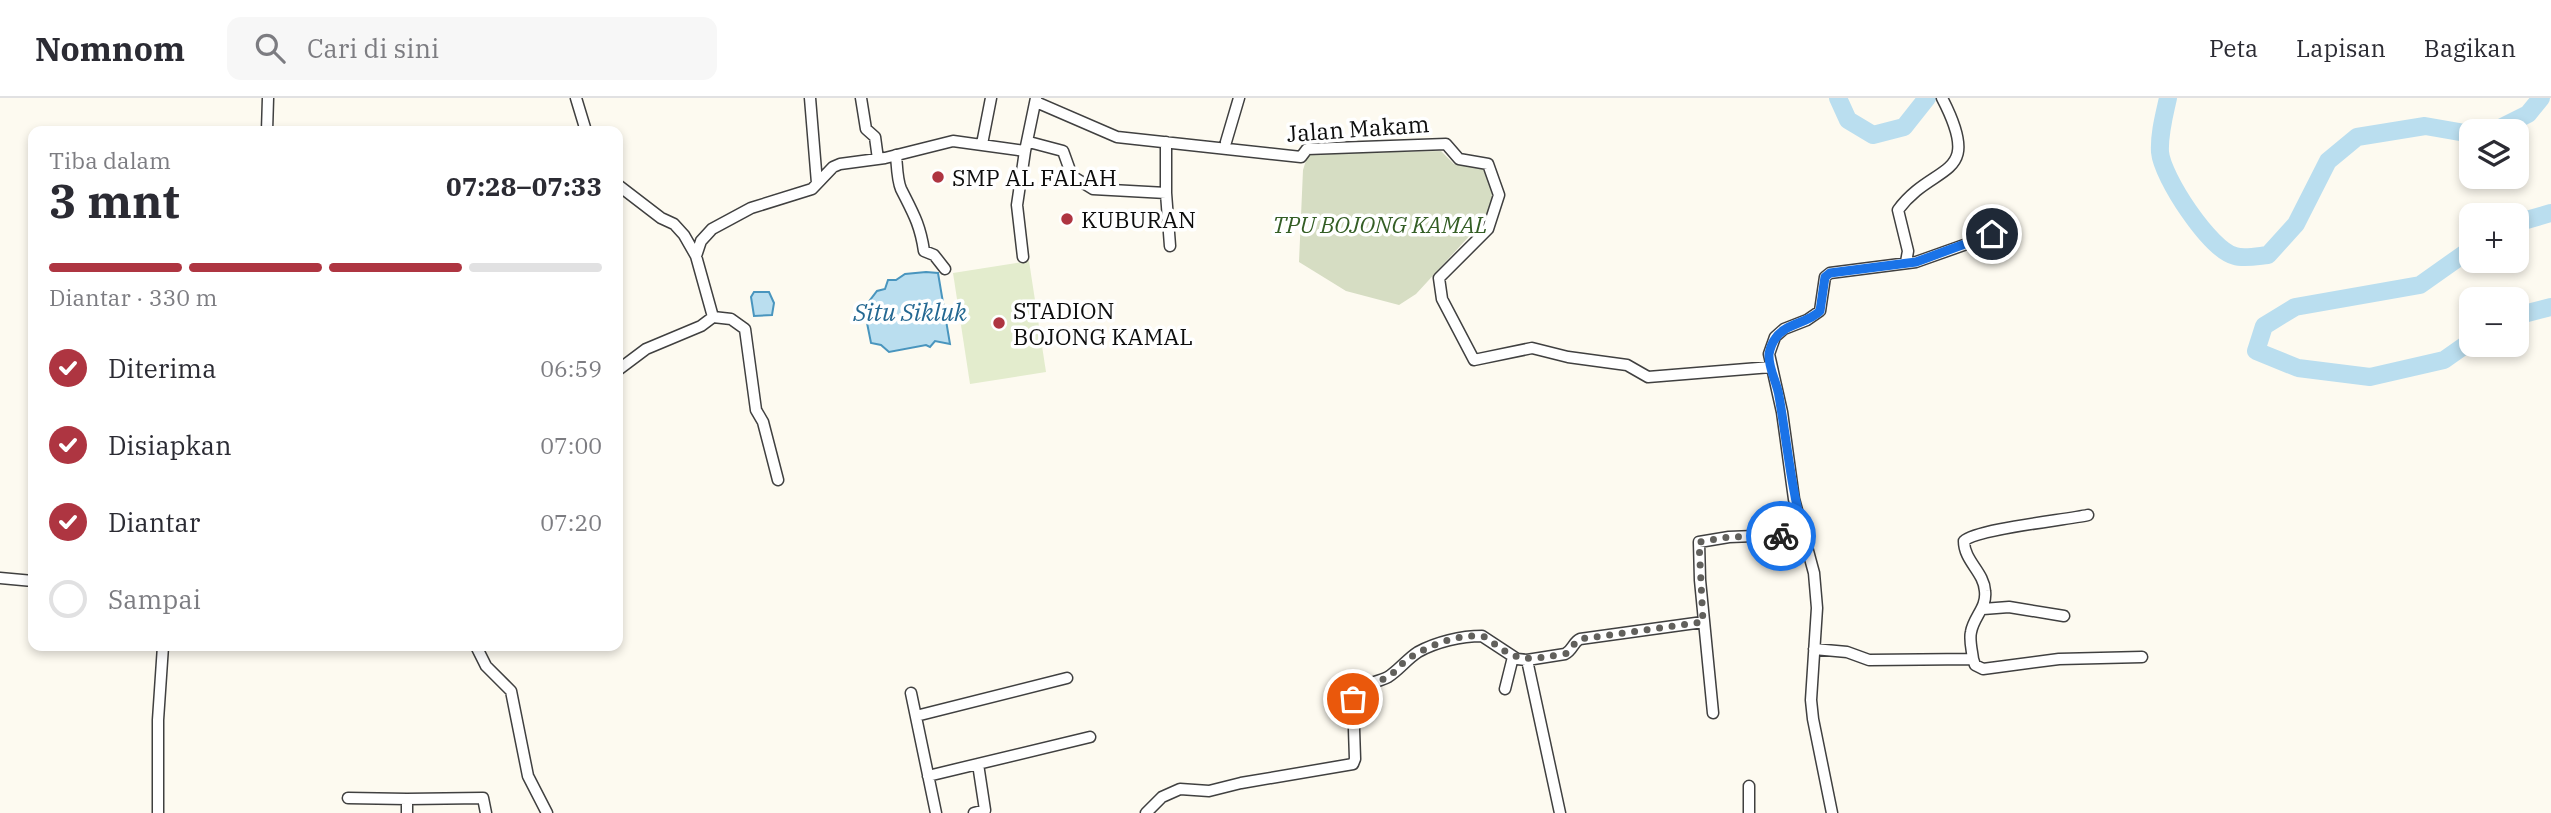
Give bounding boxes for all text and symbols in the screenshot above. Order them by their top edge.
search box [227,17,717,80]
text: Nomnom [35,27,185,70]
icon: search [251,29,289,67]
text: Cari di sini [307,31,439,65]
text: Peta [2209,32,2258,64]
text: Lapisan [2296,32,2386,64]
text: Bagikan [2424,32,2516,64]
street label: Jalan Makam [1286,108,1430,148]
map controls [2459,119,2529,357]
button: layers [2459,119,2529,189]
text: Tiba dalam [49,145,171,175]
place label: SMP AL FALAH [952,162,1117,192]
text: 07:28–07:33 [446,169,602,203]
marker: SMP AL FALAH [930,169,946,185]
text: 3 mnt [49,171,180,231]
button: + [2459,203,2529,273]
place label: KUBURAN [1081,204,1196,234]
pin [1962,204,2022,264]
park label: TPU BOJONG KAMAL [1273,209,1487,239]
marker: KUBURAN [1059,211,1075,227]
icon: home [1973,215,2011,253]
text: Diantar · 330 m [49,282,217,312]
button: − [2459,287,2529,357]
place label: STADION BOJONG KAMAL [1013,295,1193,351]
water label: Situ Sikluk [852,296,967,328]
marker: STADION BOJONG KAMAL [991,315,1007,331]
icon: check [49,349,87,387]
text: Diterima [108,351,216,385]
text: 06:59 [540,353,602,383]
icon: check [49,426,87,464]
text: Disiapkan [108,428,232,462]
text: 07:00 [540,430,602,460]
courier [1746,501,1816,571]
icon: check [49,503,87,541]
text: Diantar [108,505,200,539]
text: 07:20 [540,507,602,537]
icon: bike [1762,517,1800,555]
text: Sampai [108,582,201,616]
pin [1323,669,1383,729]
icon: bag [1334,680,1372,718]

